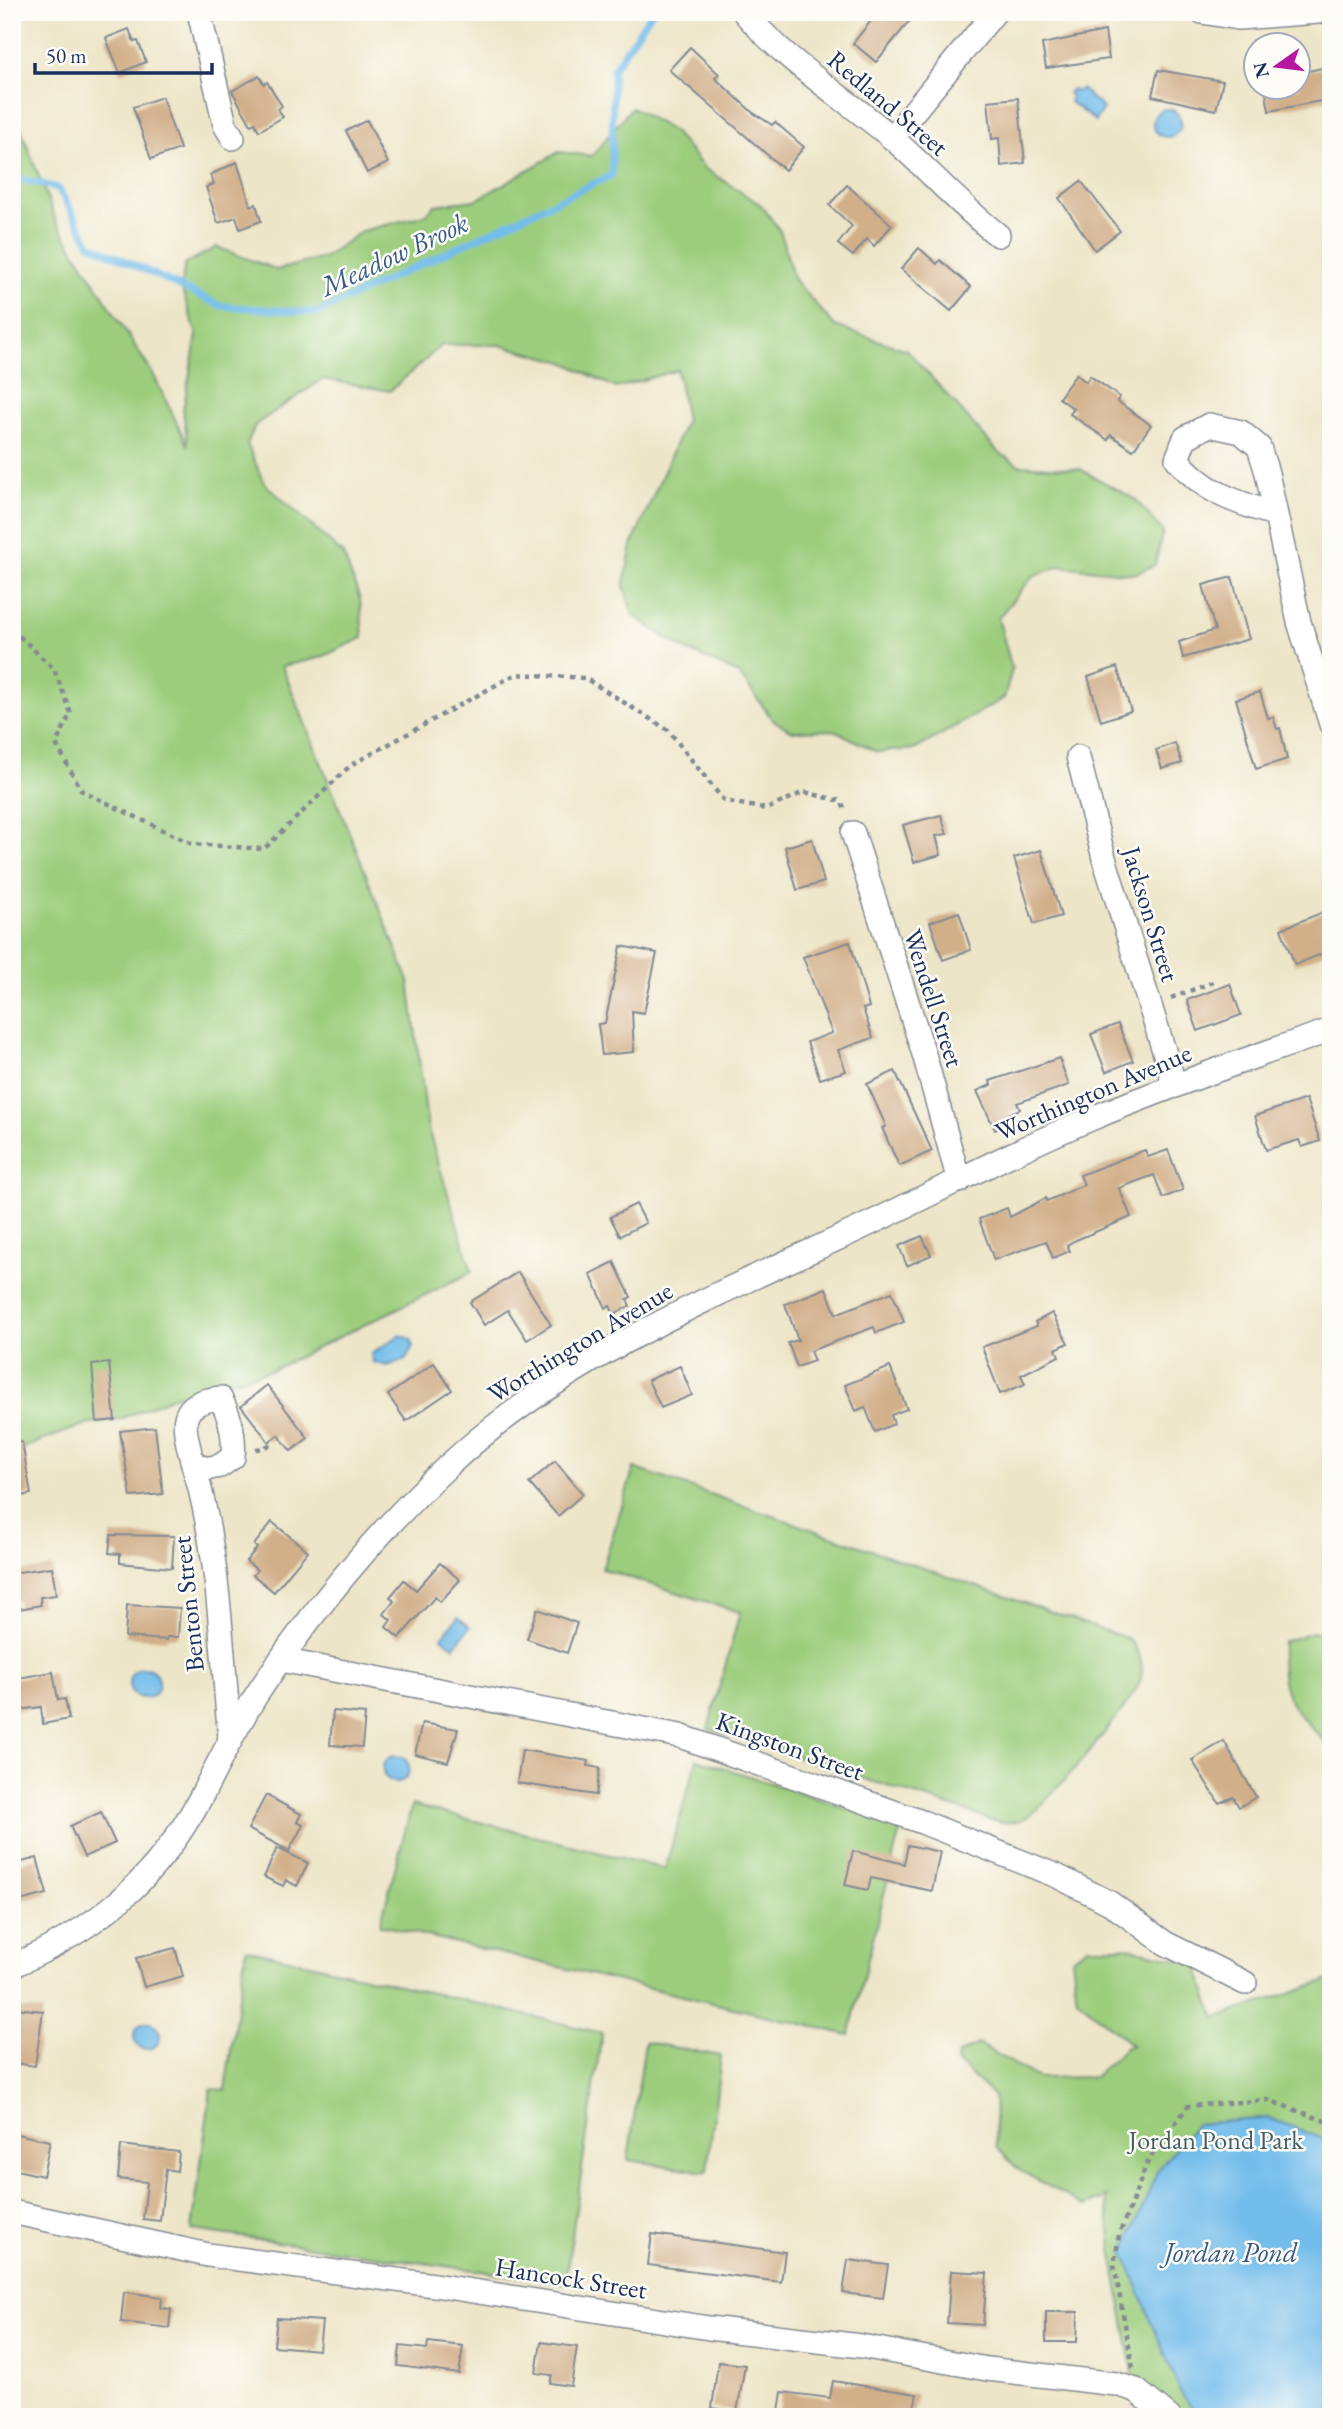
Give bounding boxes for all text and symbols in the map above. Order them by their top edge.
scale bar [35,32,212,76]
north arrow [1242,32,1312,102]
text: 50 m [46,42,87,69]
street label: Redland Street [821,43,955,163]
text: N [1247,59,1275,80]
water label: Meadow Brook [312,204,474,305]
street label: Jackson Street [1114,841,1188,986]
street label: Wendell Street [896,925,972,1071]
street label: Worthington Avenue [990,1035,1196,1149]
street label: Worthington Avenue [481,1273,679,1411]
street label: Benton Street [164,1534,212,1674]
street label: Kingston Street [712,1704,868,1788]
park label: Jordan Pond Park [1126,2123,1304,2157]
water label: Jordan Pond [1158,2234,1298,2270]
street label: Hancock Street [493,2249,649,2307]

